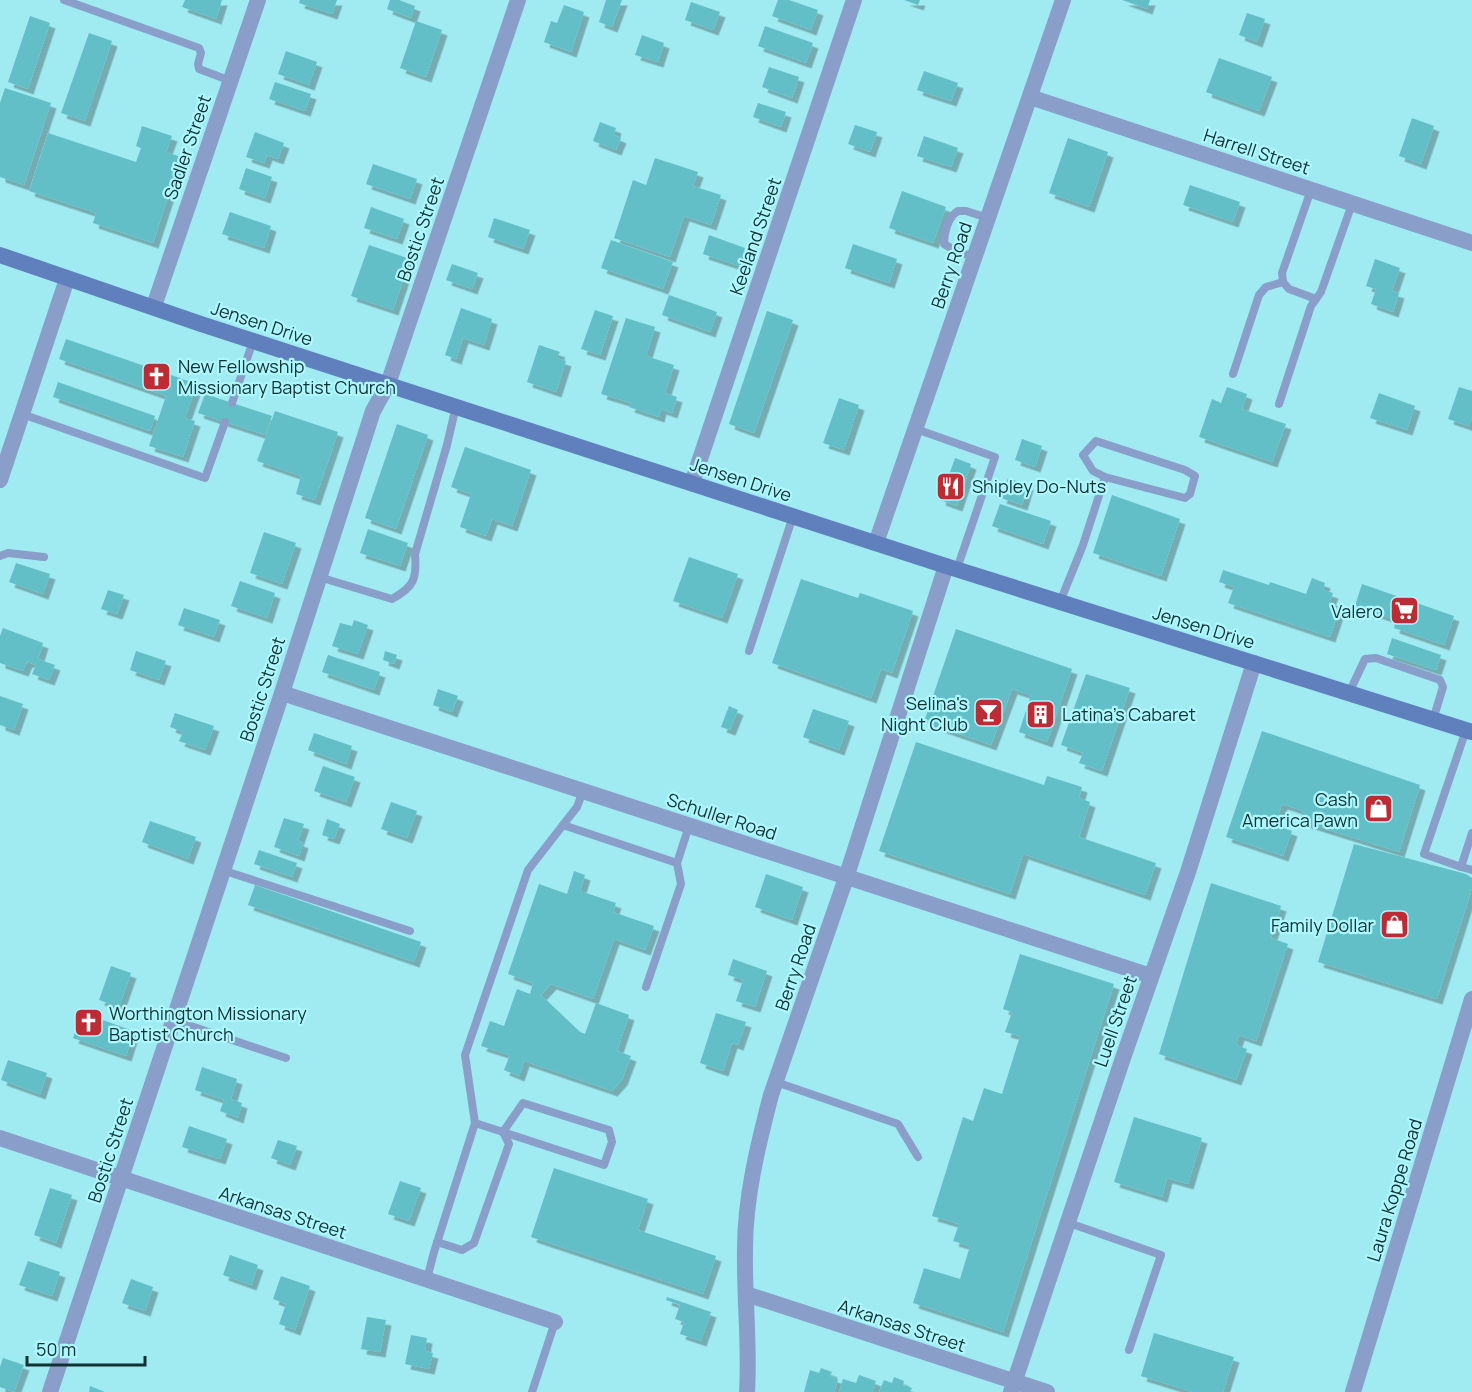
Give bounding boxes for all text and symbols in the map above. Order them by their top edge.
street label: Sadler Street [158,91,216,203]
street label: Harrell Street [1201,123,1313,179]
street label: Bostic Street [391,174,449,284]
street label: Keeland Street [724,174,786,298]
street label: Berry Road [925,218,977,312]
street label: Jensen Drive [208,295,316,351]
place label: New Fellowship Missionary Baptist Church [178,354,396,399]
church icon: New Fellowship Missionary Baptist Church [141,360,173,392]
street label: Jensen Drive [687,451,795,507]
restaurant icon: Shipley Do-Nuts [935,470,967,502]
place label: Shipley Do-Nuts [972,474,1106,498]
supermarket icon: Valero [1388,595,1420,627]
place label: Valero [1331,599,1383,623]
street label: Jensen Drive [1150,600,1258,654]
street label: Bostic Street [234,634,290,744]
place label: Selina's Night Club [881,691,968,736]
bar icon: Selina's Night Club [973,697,1005,729]
building icon: Latina's Cabaret [1025,698,1057,730]
place label: Latina's Cabaret [1062,702,1196,726]
street label: Schuller Road [664,787,780,845]
place label: Cash America Pawn [1242,787,1358,832]
shop icon: Cash America Pawn [1363,793,1395,825]
shop icon: Family Dollar [1379,909,1411,941]
place label: Family Dollar [1271,913,1374,937]
street label: Berry Road [769,920,821,1014]
street label: Luell Street [1088,972,1142,1070]
place label: Worthington Missionary Baptist Church [109,1001,307,1046]
church icon: Worthington Missionary Baptist Church [72,1007,104,1039]
street label: Bostic Street [82,1095,138,1205]
street label: Laura Koppe Road [1361,1116,1427,1264]
street label: Arkansas Street [216,1180,350,1244]
street label: Arkansas Street [835,1293,969,1357]
scale bar [27,1329,146,1367]
text: 50 m [36,1337,76,1361]

